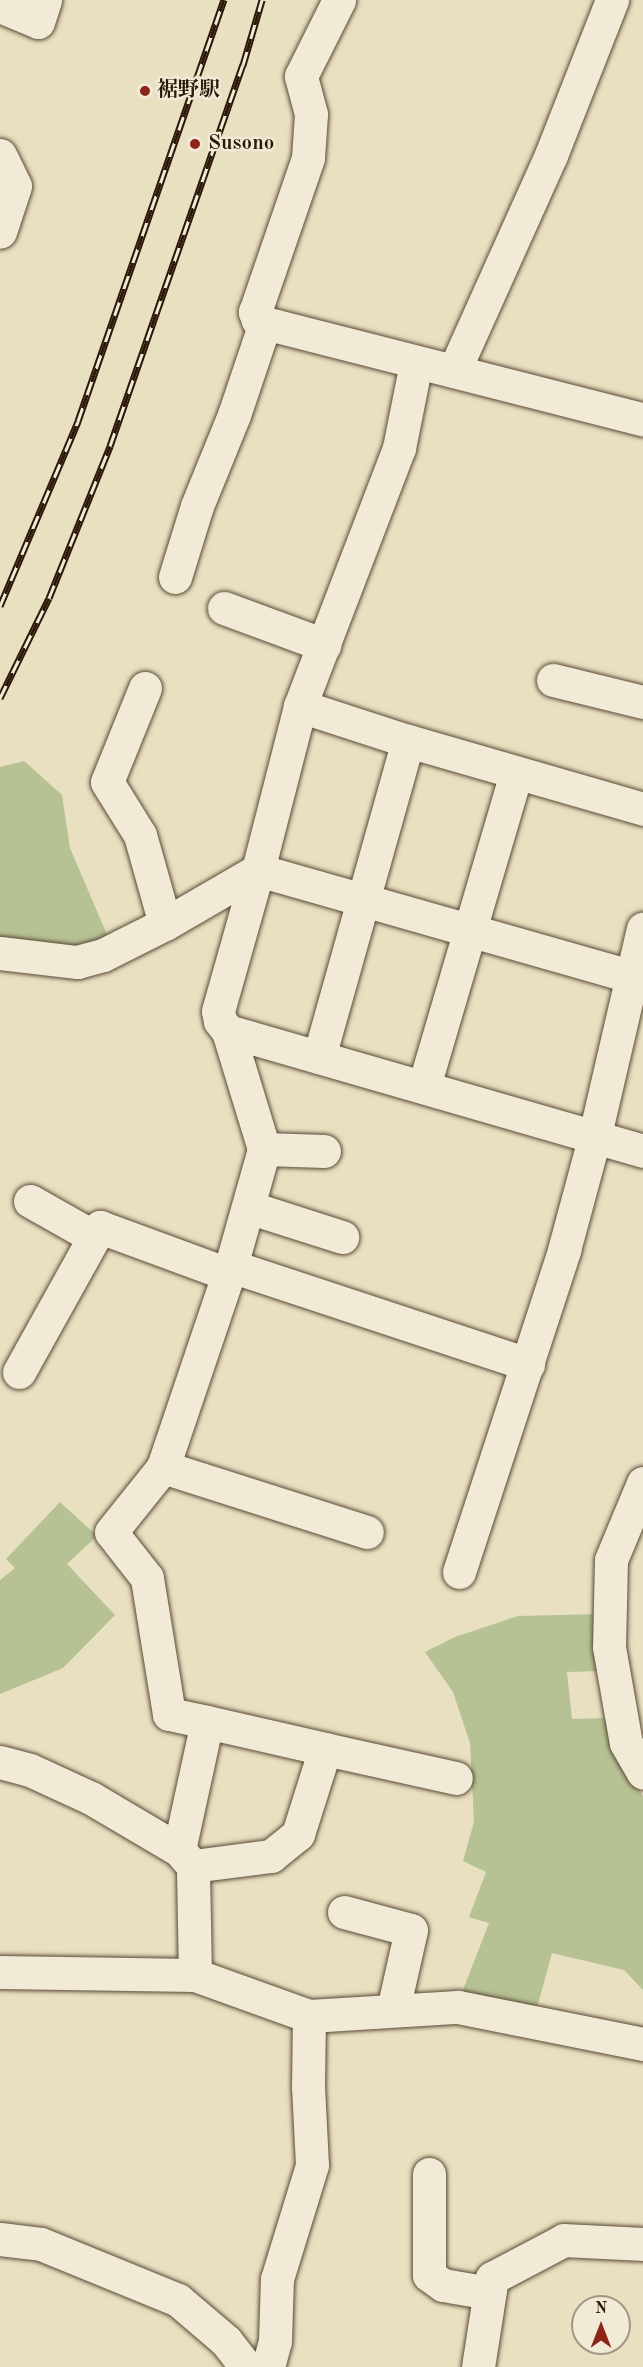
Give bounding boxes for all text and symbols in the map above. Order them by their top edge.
place label: 裾野駅 [157,78,220,104]
marker: 裾野駅 [138,84,152,98]
place label: Susono [208,131,274,157]
marker: Susono [186,135,204,153]
north arrow [571,2295,631,2355]
text: N [595,2301,607,2317]

